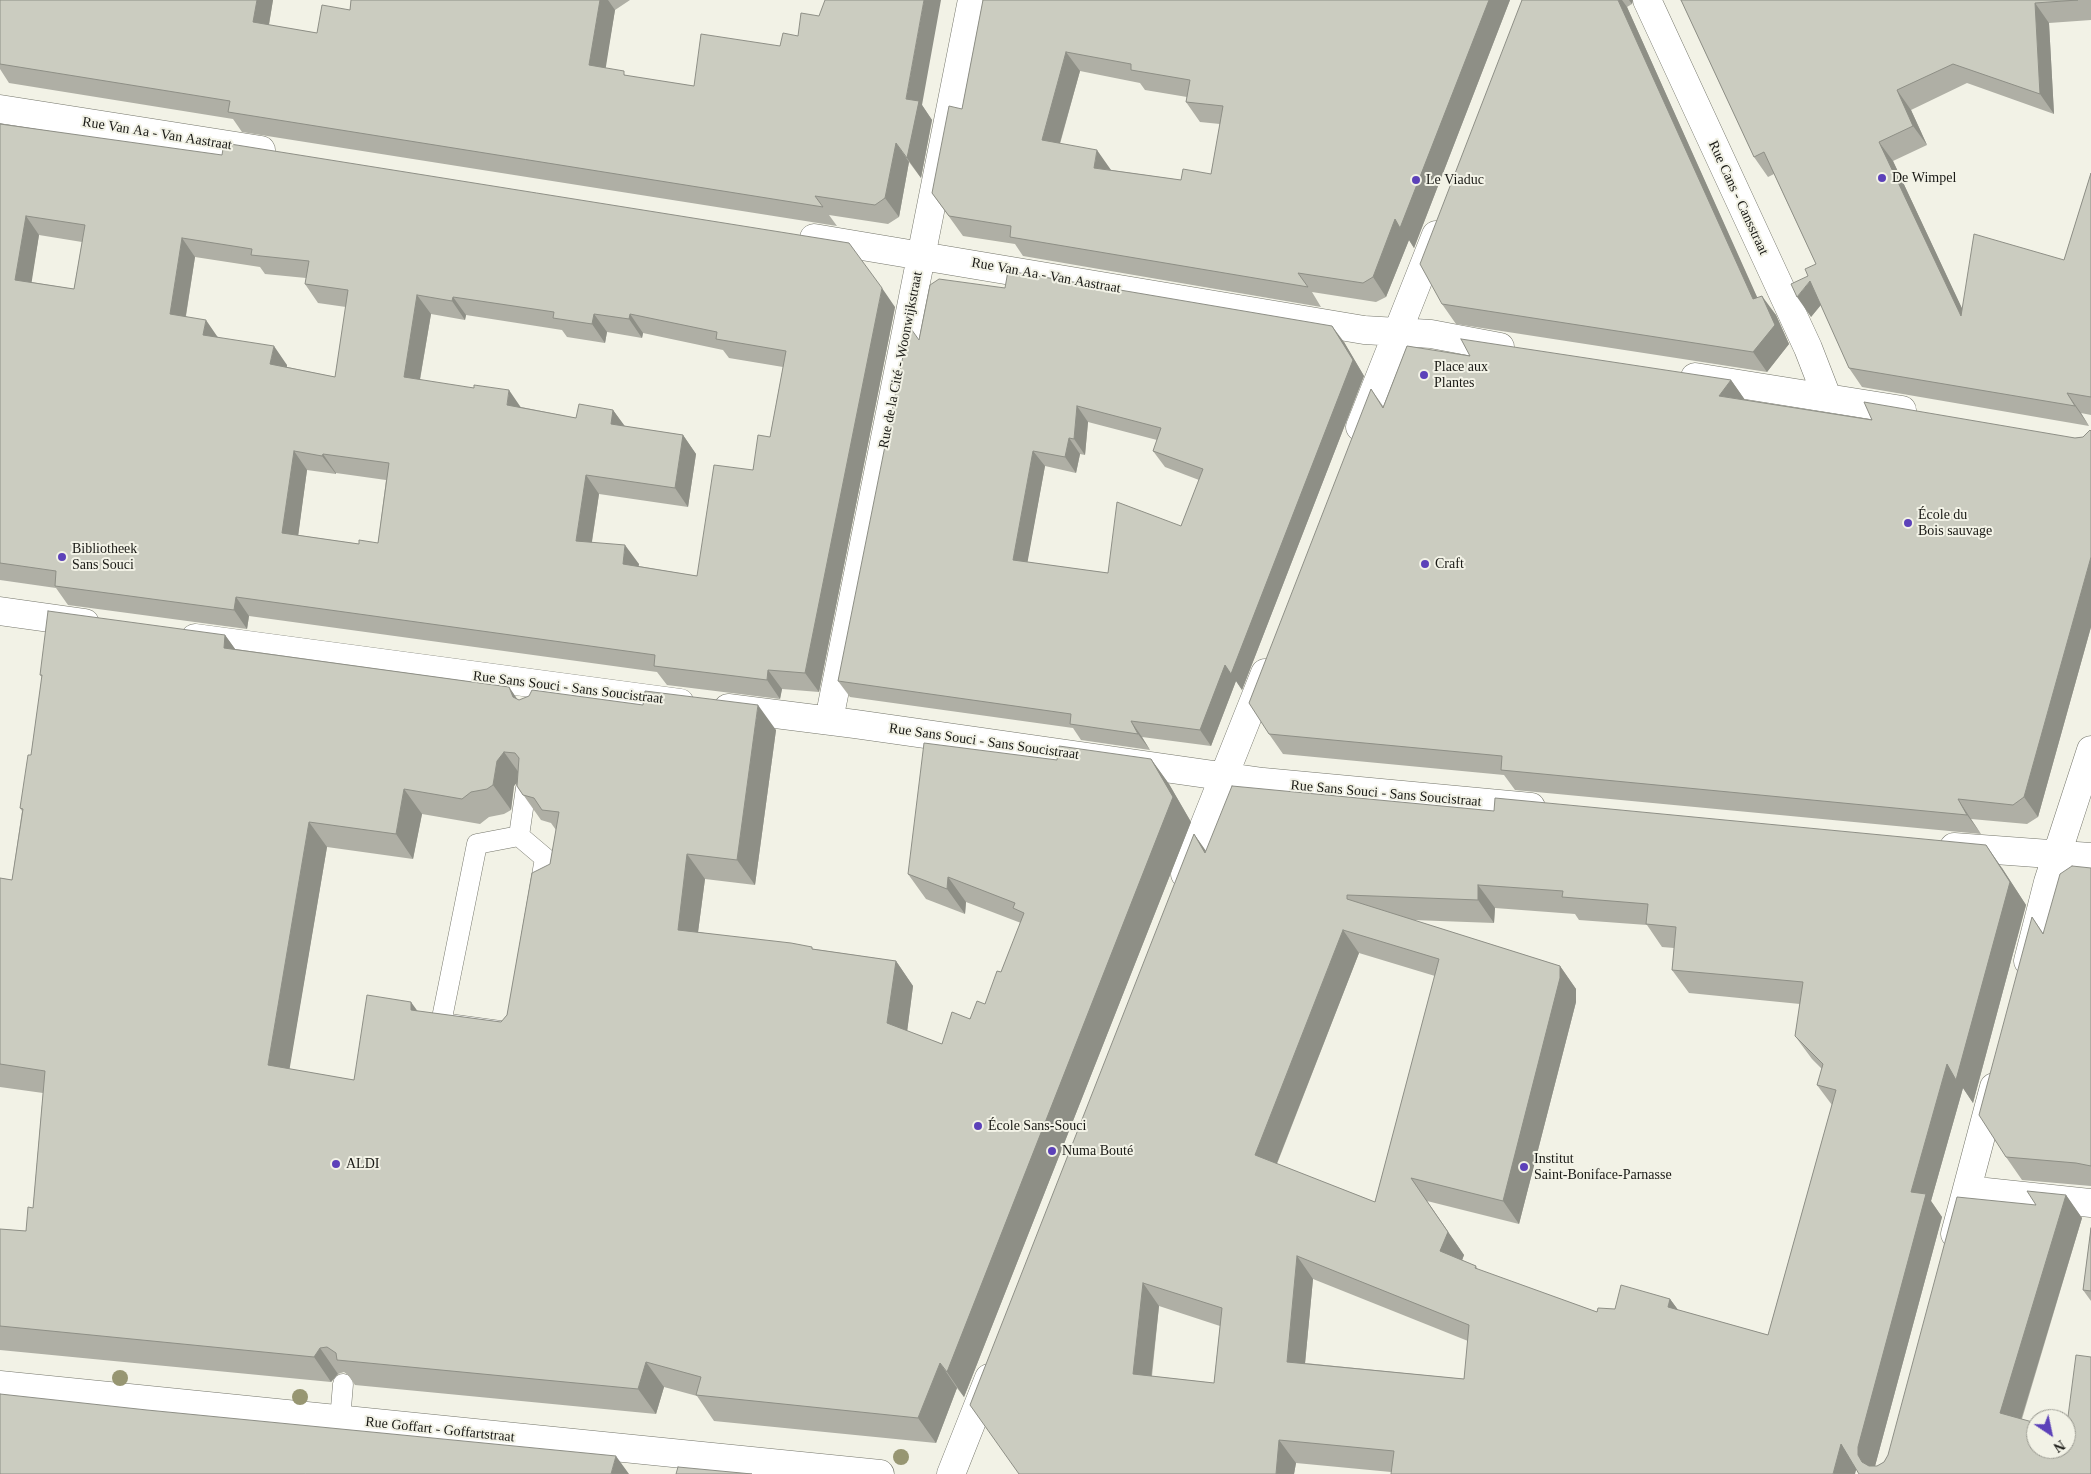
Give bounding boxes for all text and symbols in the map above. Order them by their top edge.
street label: Rue Van Aa - Van Aastraat [81,114,233,154]
street label: Rue Cans - Cansstraat [1704,138,1772,258]
place label: De Wimpel [1892,170,1956,186]
place label: Le Viaduc [1426,172,1484,188]
marker: De Wimpel [1876,172,1888,184]
marker: Le Viaduc [1410,174,1422,186]
street label: Rue Van Aa - Van Aastraat [970,255,1122,297]
street label: Rue de la Cité - Woonwijkstraat [876,270,926,450]
place label: Place aux Plantes [1434,359,1488,392]
marker: Place aux Plantes [1418,369,1430,381]
place label: École du Bois sauvage [1918,507,1992,540]
marker: École du Bois sauvage [1902,517,1914,529]
place label: Bibliotheek Sans Souci [72,541,137,574]
marker: Bibliotheek Sans Souci [56,551,68,563]
place label: Craft [1435,556,1464,572]
marker: Craft [1419,558,1431,570]
street label: Rue Sans Souci - Sans Soucistraat [472,668,664,708]
street label: Rue Sans Souci - Sans Soucistraat [888,720,1080,764]
street label: Rue Sans Souci - Sans Soucistraat [1290,777,1482,811]
place label: École Sans-Souci [988,1118,1086,1134]
marker: École Sans-Souci [972,1120,984,1132]
place label: Numa Bouté [1062,1143,1133,1159]
marker: Numa Bouté [1046,1145,1058,1157]
place label: Institut Saint-Boniface-Parnasse [1534,1151,1672,1184]
place label: ALDI [346,1156,379,1172]
marker: ALDI [330,1158,342,1170]
marker: Institut Saint-Boniface-Parnasse [1518,1161,1530,1173]
north arrow [2026,1409,2076,1459]
street label: Rue Goffart - Goffartstraat [365,1414,515,1446]
text: N [2051,1437,2067,1455]

